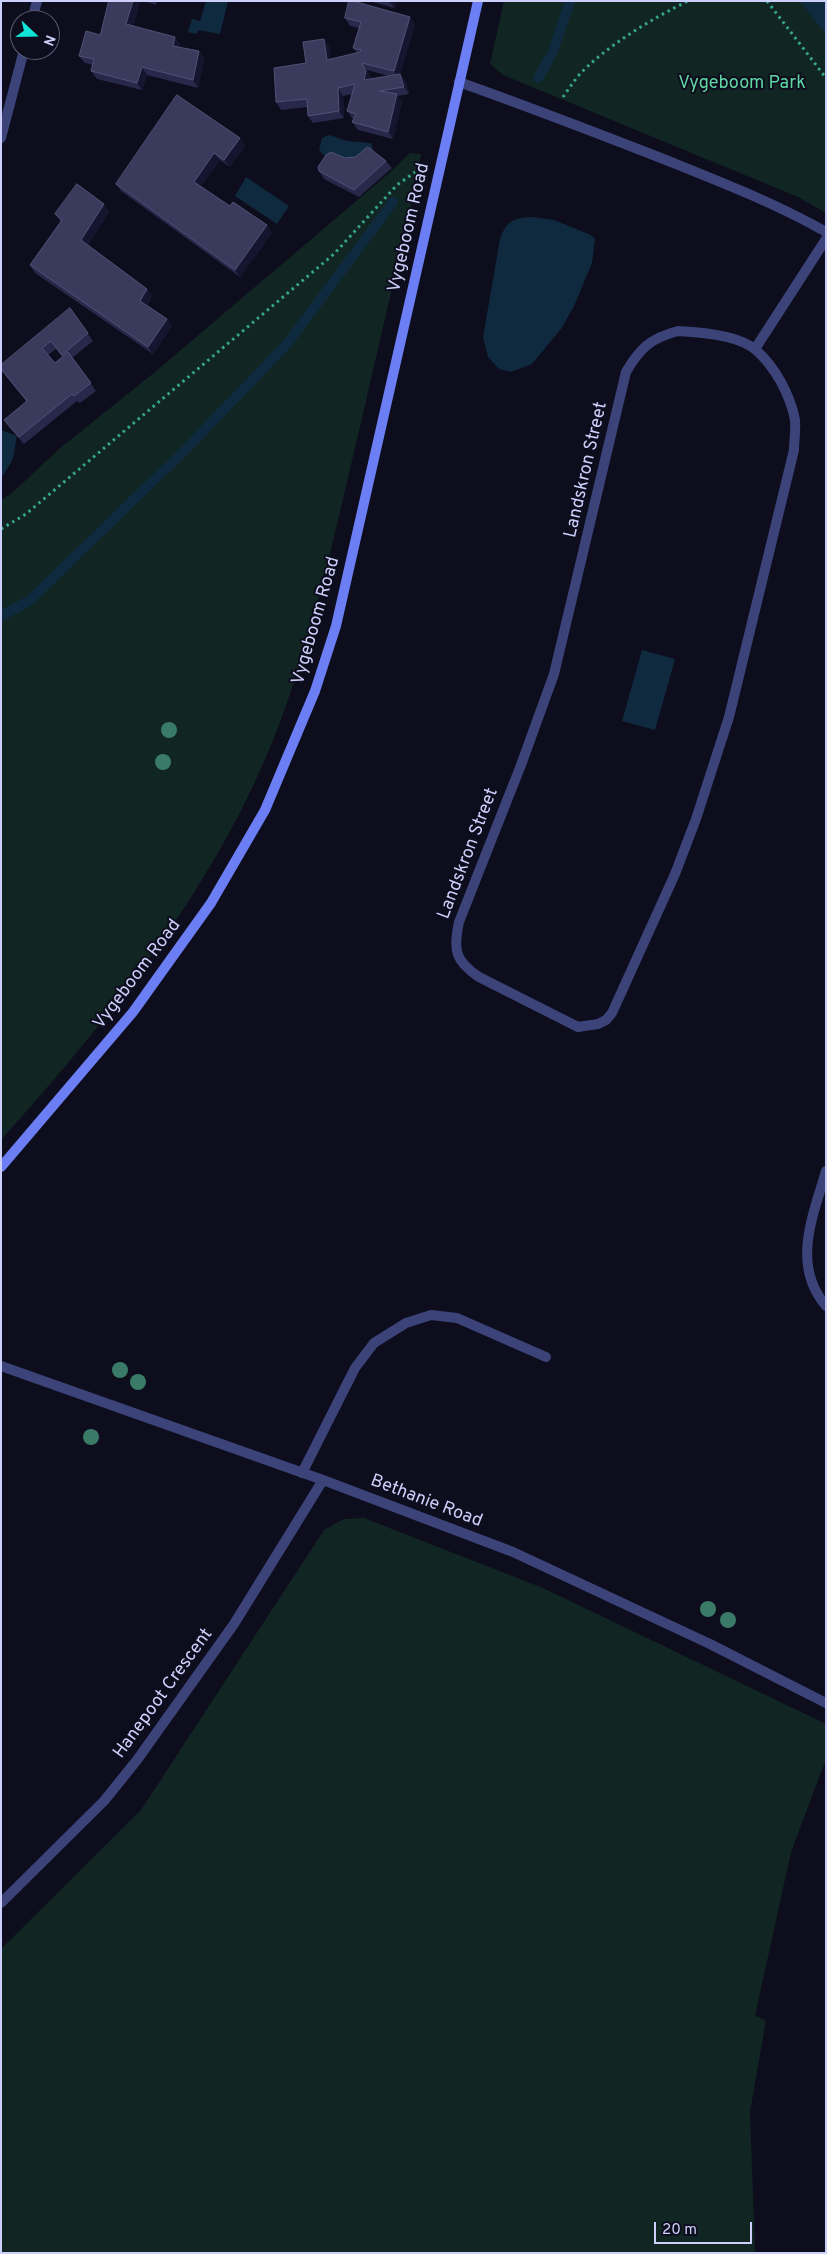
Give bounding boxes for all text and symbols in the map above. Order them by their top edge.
north arrow [10,10,60,60]
text: N [39,32,58,48]
park label: Vygeboom Park [678,73,806,95]
street label: Vygeboom Road [385,161,435,295]
street label: Landskron Street [561,400,613,540]
street label: Vygeboom Road [288,555,346,687]
street label: Landskron Street [434,785,504,923]
street label: Vygeboom Road [90,916,186,1034]
street label: Bethanie Road [367,1471,485,1533]
street label: Hanepoot Crescent [110,1625,218,1763]
scale bar [657,2212,754,2244]
text: 20 m [662,2221,697,2240]

